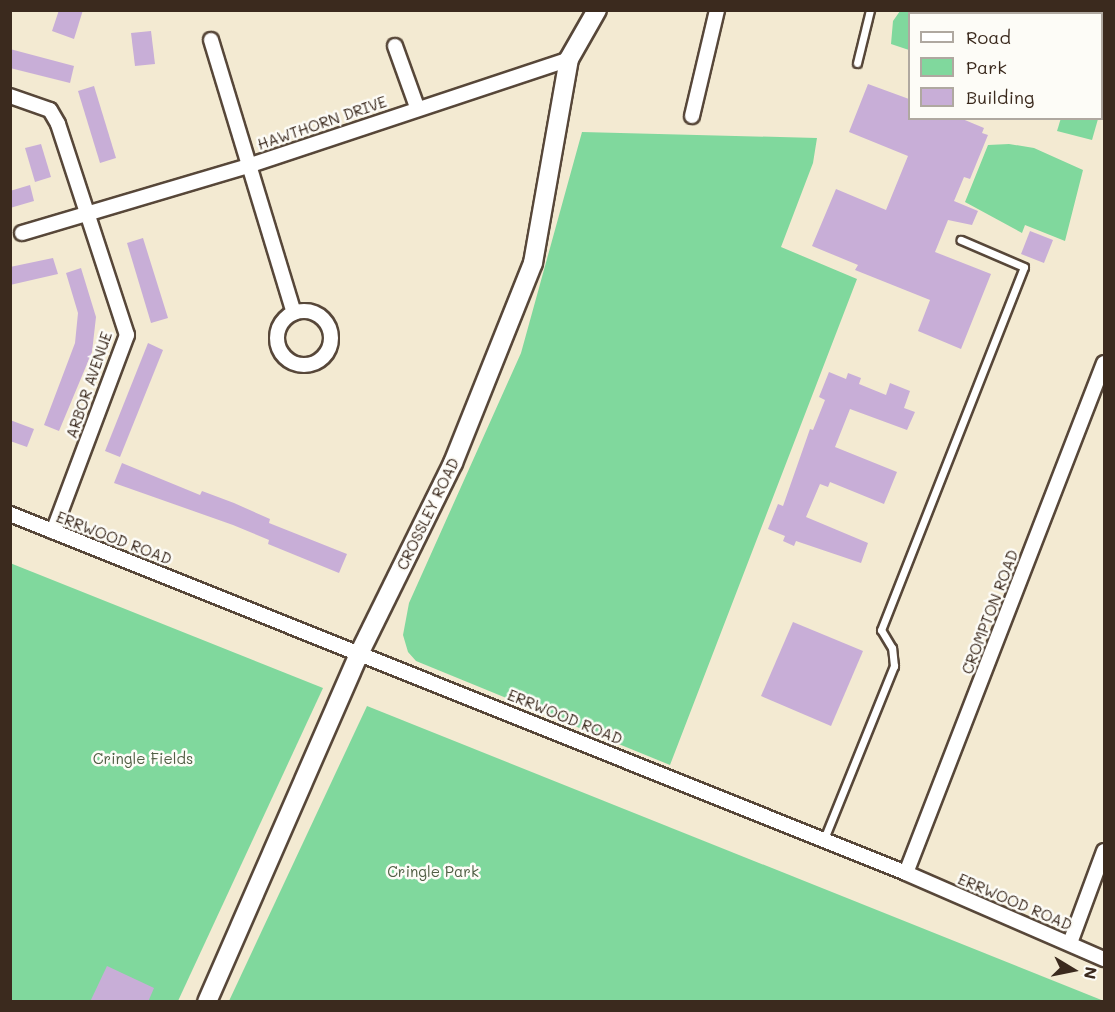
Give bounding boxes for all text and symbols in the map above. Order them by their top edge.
legend [908,12,1103,120]
text: Road [966,25,1011,49]
text: Park [966,55,1007,79]
text: Building [966,85,1034,109]
street label: HAWTHORN DRIVE [255,92,389,154]
street label: ARBOR AVENUE [62,329,116,441]
street label: CROSSLEY ROAD [393,455,463,573]
street label: ERRWOOD ROAD [54,508,174,568]
street label: CROMPTON ROAD [958,547,1022,677]
street label: ERRWOOD ROAD [505,686,625,748]
park label: Cringle Fields [93,750,193,768]
park label: Cringle Park [387,863,479,881]
street label: ERRWOOD ROAD [955,870,1075,934]
north arrow [1043,940,1103,1000]
text: N [1080,965,1103,981]

